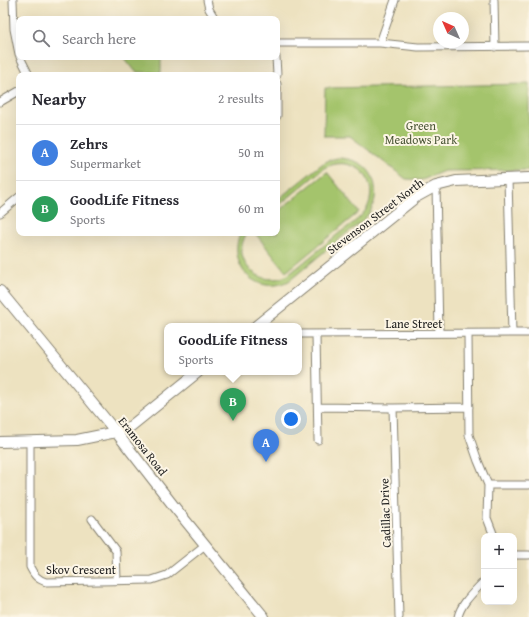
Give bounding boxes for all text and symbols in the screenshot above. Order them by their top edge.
north arrow [433,12,469,48]
search box [16,16,280,60]
icon: search [30,27,52,49]
text: Search here [62,28,136,49]
text: Nearby [32,86,86,111]
text: 2 results [218,89,264,108]
park label: Green Meadows Park [385,117,458,148]
text: Zehrs [70,133,108,154]
text: A [41,143,49,162]
text: 50 m [238,143,264,162]
text: Supermarket [70,154,141,173]
street label: Stevenson Street North [323,174,427,258]
text: GoodLife Fitness [70,189,179,210]
text: B [41,199,49,218]
text: 60 m [238,199,264,218]
text: Sports [70,210,105,229]
street label: Lane Street [386,315,443,332]
popup [164,323,302,375]
text: GoodLife Fitness [178,329,288,350]
text: Sports [178,350,213,369]
pin: B [220,388,246,421]
your location [281,409,301,429]
street label: Eramosa Road [115,413,172,480]
pin: A [253,429,279,462]
street label: Cadillac Drive [375,478,395,548]
map controls [481,533,517,605]
button: + [481,533,517,569]
street label: Skov Crescent [46,561,117,578]
button: − [481,569,517,605]

